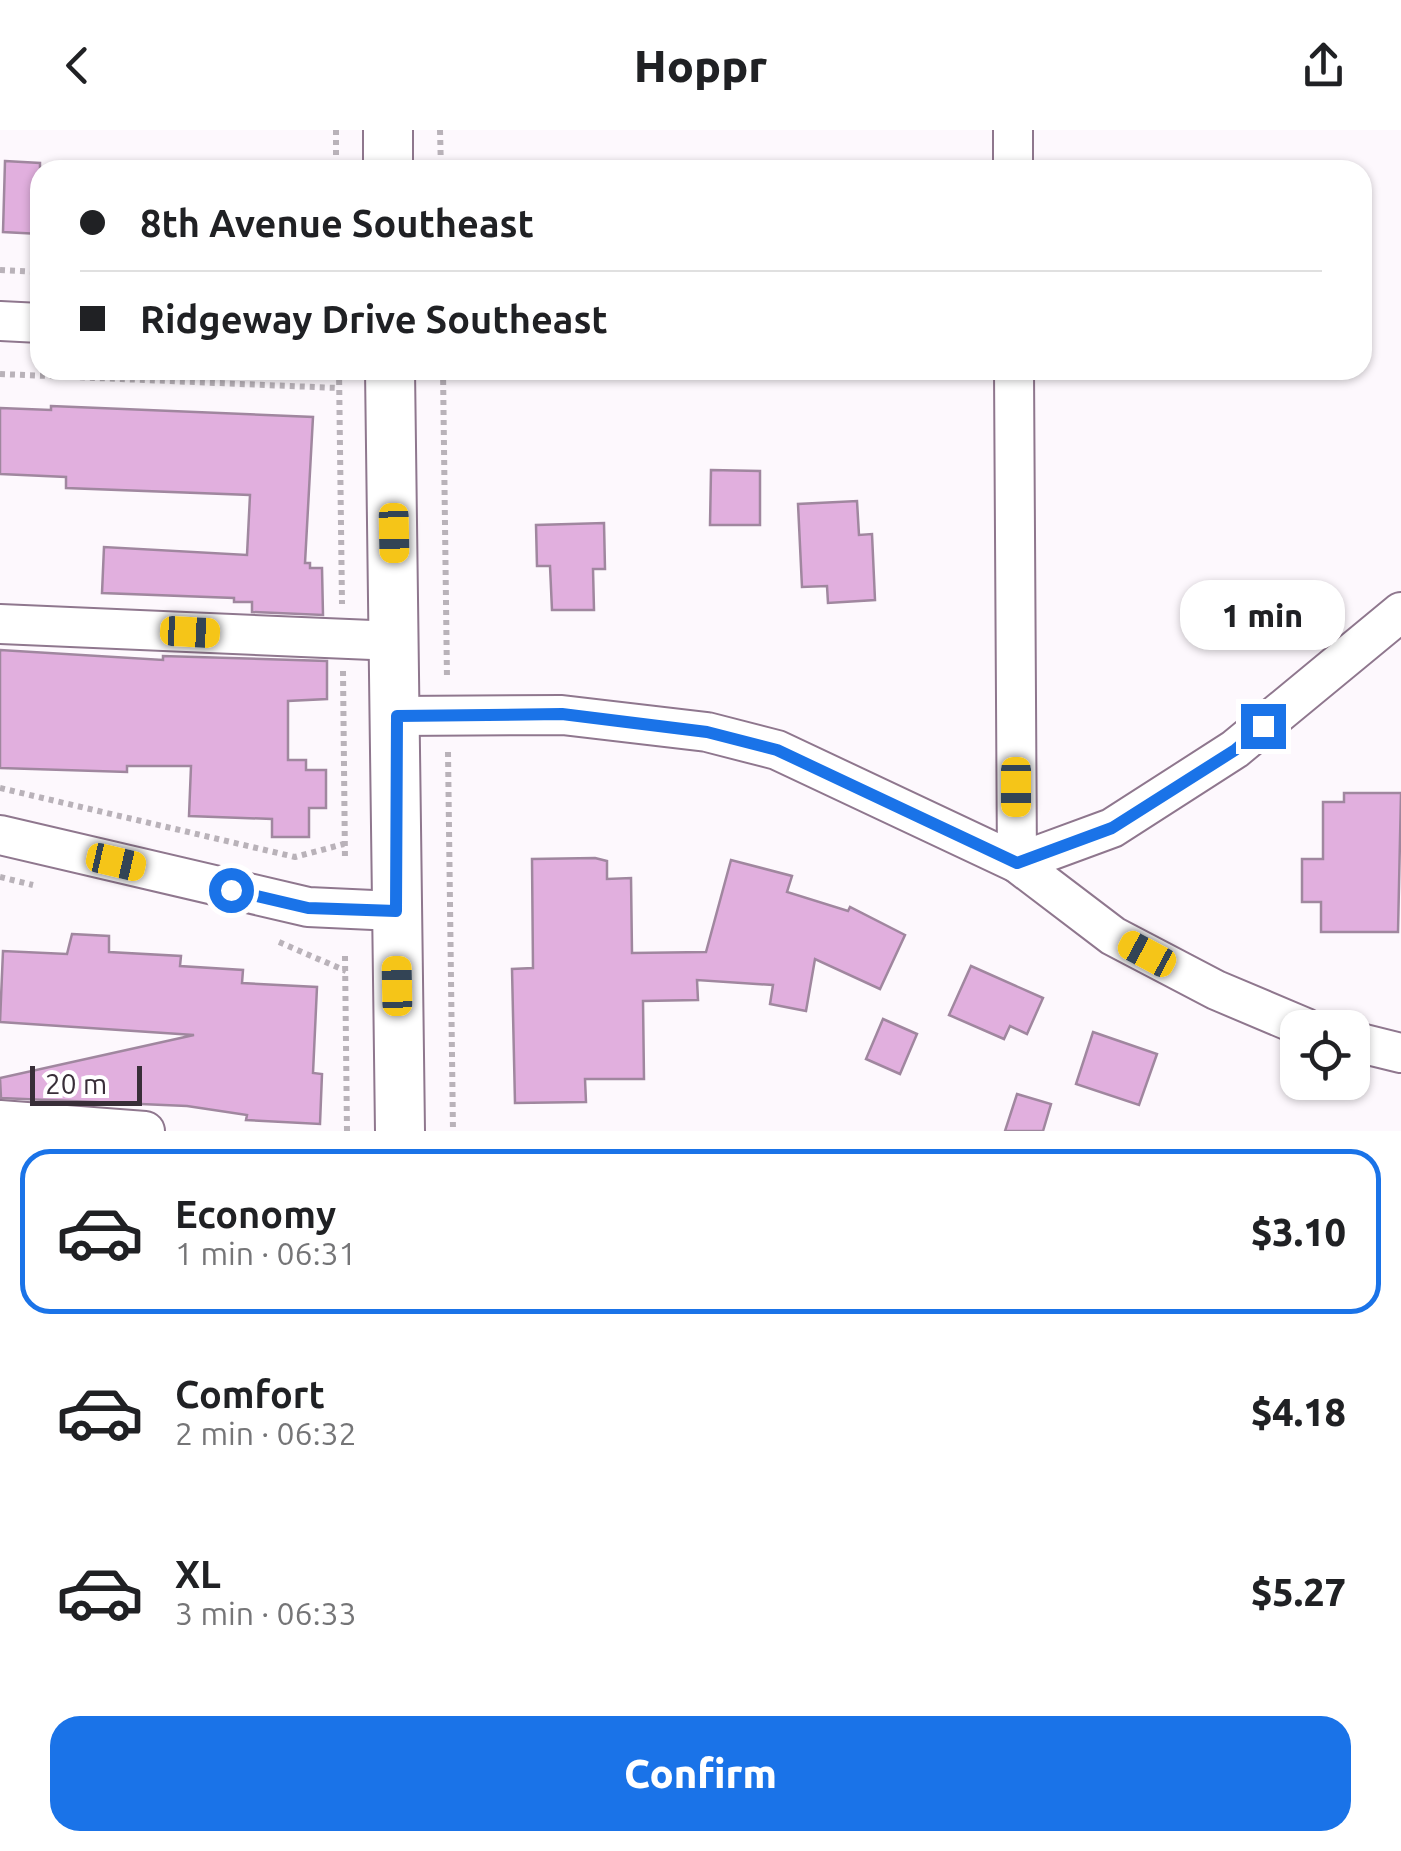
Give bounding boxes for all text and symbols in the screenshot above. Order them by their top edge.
icon: back [50,38,105,93]
icon: share [1296,38,1351,93]
text: Hoppr [634,40,767,91]
text: 8th Avenue Southeast [140,202,534,244]
text: Ridgeway Drive Southeast [140,298,608,340]
car [378,503,410,563]
callout: 1 min [1180,581,1346,651]
text: 1 min [1222,597,1303,633]
car [159,615,221,649]
route end [1241,704,1286,749]
car [1001,757,1031,817]
car [83,841,149,883]
route start [209,868,254,913]
car [1113,927,1181,981]
car [381,956,413,1016]
map controls [1280,1010,1370,1100]
button: locate [1280,1010,1370,1100]
scale bar [30,1061,142,1106]
text: 20 m [45,1068,107,1099]
icon: car [55,1187,145,1277]
text: Economy [175,1193,336,1235]
text: $3.10 [1251,1211,1346,1253]
text: 1 min · 06:31 [175,1235,357,1271]
icon: car [55,1367,145,1457]
text: Comfort [175,1373,325,1415]
text: $4.18 [1251,1391,1346,1433]
text: 2 min · 06:32 [175,1415,357,1451]
icon: car [55,1547,145,1637]
text: XL [175,1553,221,1595]
text: $5.27 [1251,1571,1346,1613]
text: 3 min · 06:33 [175,1595,357,1631]
button: Confirm [50,1716,1351,1831]

